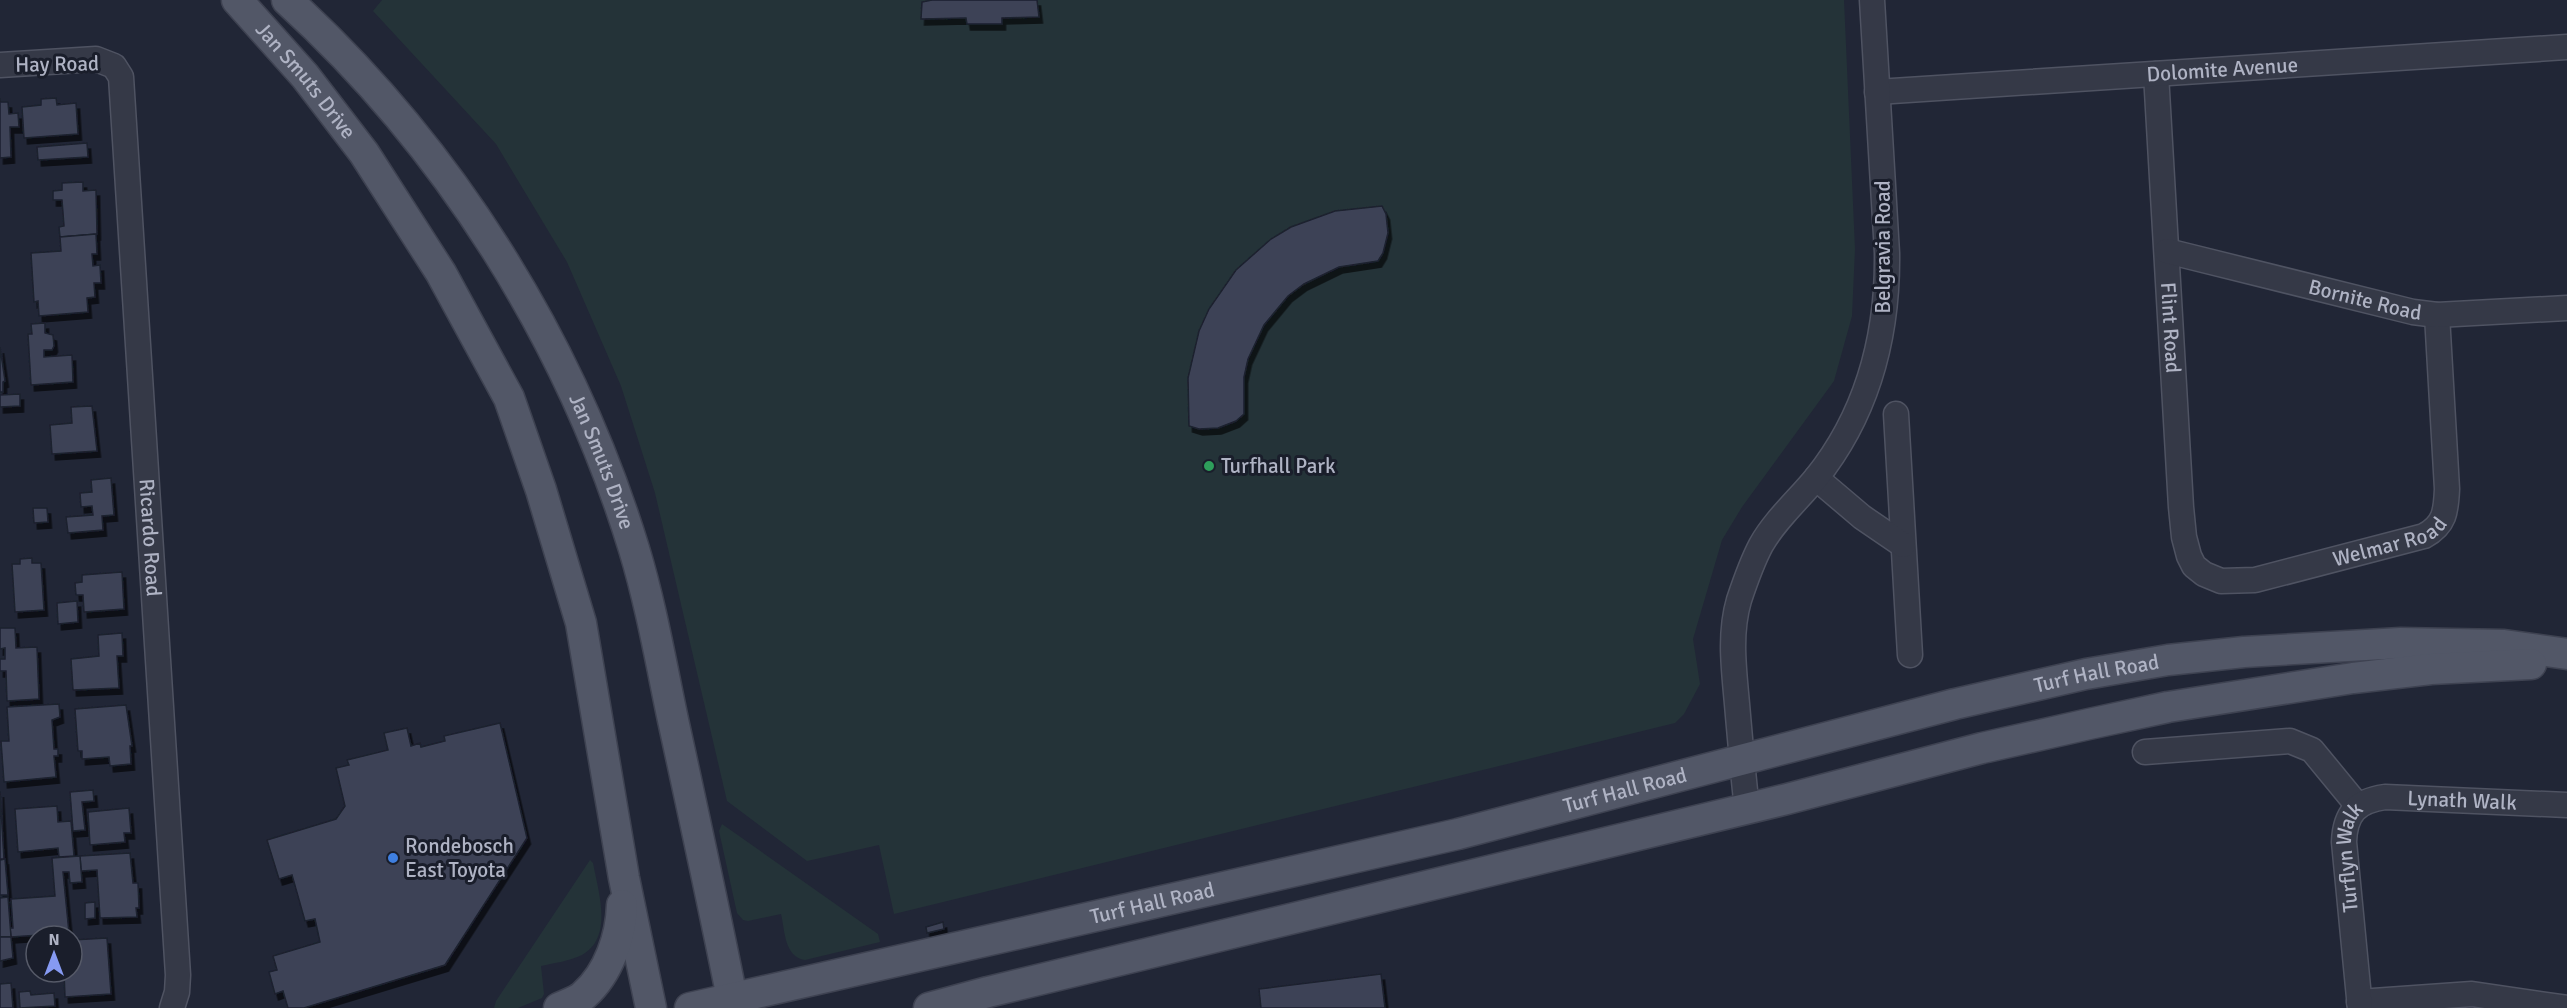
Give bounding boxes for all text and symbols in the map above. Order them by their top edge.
street label: Jan Smuts Drive [250,17,361,144]
street label: Hay Road [15,50,99,78]
street label: Dolomite Avenue [2146,52,2299,87]
street label: Belgravia Road [1870,180,1896,314]
street label: Bornite Road [2306,274,2423,326]
street label: Flint Road [2155,281,2186,374]
street label: Jan Smuts Drive [563,390,640,533]
place label: Turfhall Park [1221,453,1336,479]
marker: Turfhall Park [1202,459,1216,473]
street label: Ricardo Road [134,478,167,597]
street label: Welmar Road [2330,512,2453,572]
street label: Turf Hall Road [2032,649,2161,698]
street label: Turf Hall Road [1560,762,1689,819]
street label: Lynath Walk [2407,785,2518,816]
street label: Turflyn Walk [2331,796,2369,913]
place label: Rondebosch East Toyota [405,833,514,883]
marker: Rondebosch East Toyota [386,851,400,865]
street label: Turf Hall Road [1088,877,1217,930]
north arrow [24,924,84,984]
text: N [48,930,60,950]

